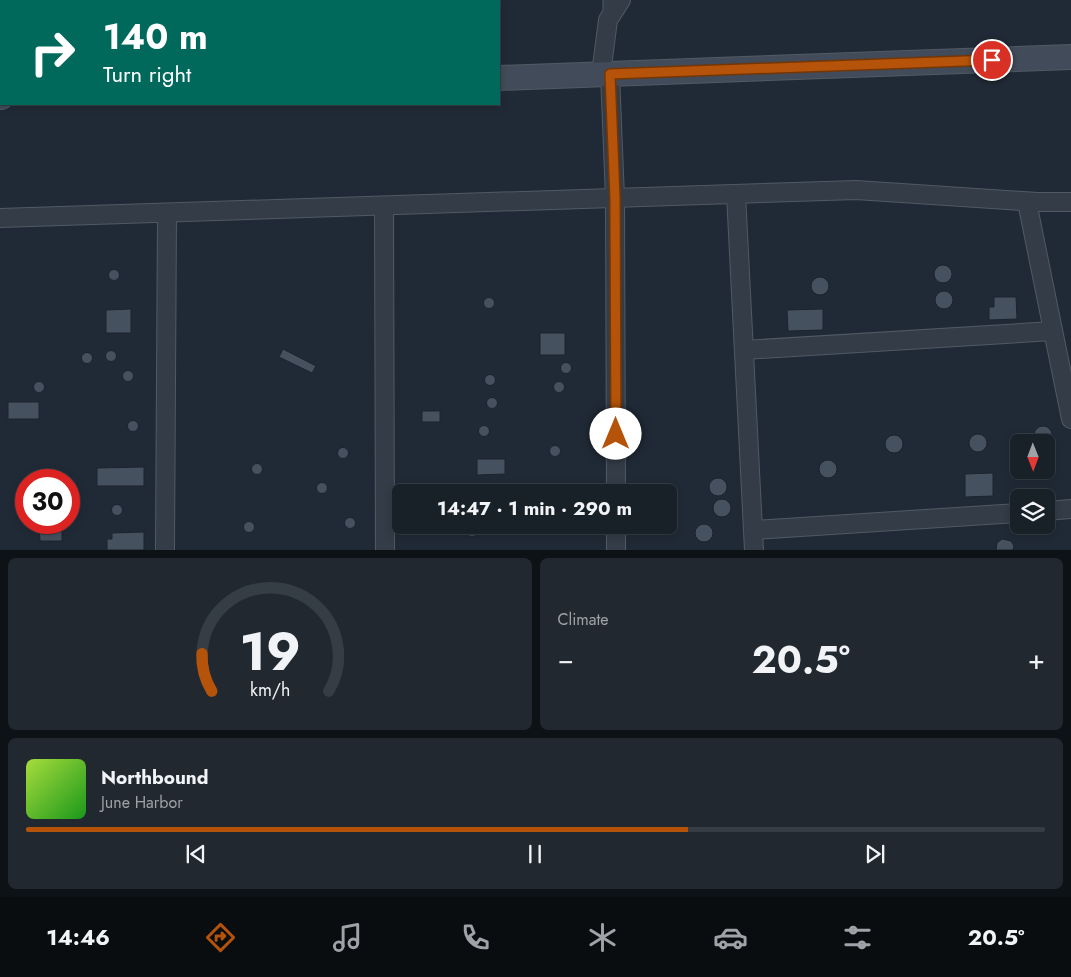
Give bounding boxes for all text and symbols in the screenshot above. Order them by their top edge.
text: 140 m [103,12,208,62]
icon: right [20,20,85,85]
pin [971,39,1013,81]
icon: arrive [978,46,1006,74]
text: Turn right [103,58,191,90]
position arrow [589,407,641,459]
north arrow [1010,434,1055,479]
map controls [1010,434,1055,534]
speed limit sign: 30 [15,469,80,534]
button: layers [1010,489,1055,534]
text: 14:47 · 1 min · 290 m [437,495,632,522]
text: Climate [558,608,609,631]
text: 19 [239,614,300,690]
text: 20.5° [752,632,850,687]
text: − [558,639,574,680]
text: + [1028,639,1045,680]
text: km/h [250,677,290,703]
text: Northbound [101,764,208,791]
text: June Harbor [101,791,183,814]
icon: previous [182,840,210,868]
icon: pause [521,840,549,868]
icon: next [861,840,889,868]
icon: directions [203,920,238,955]
icon: music [330,920,365,955]
icon: phone [458,920,493,955]
icon: climate [585,920,620,955]
icon: car [713,920,748,955]
icon: filters [840,920,875,955]
text: 14:46 [46,921,110,953]
text: 20.5° [968,921,1025,953]

